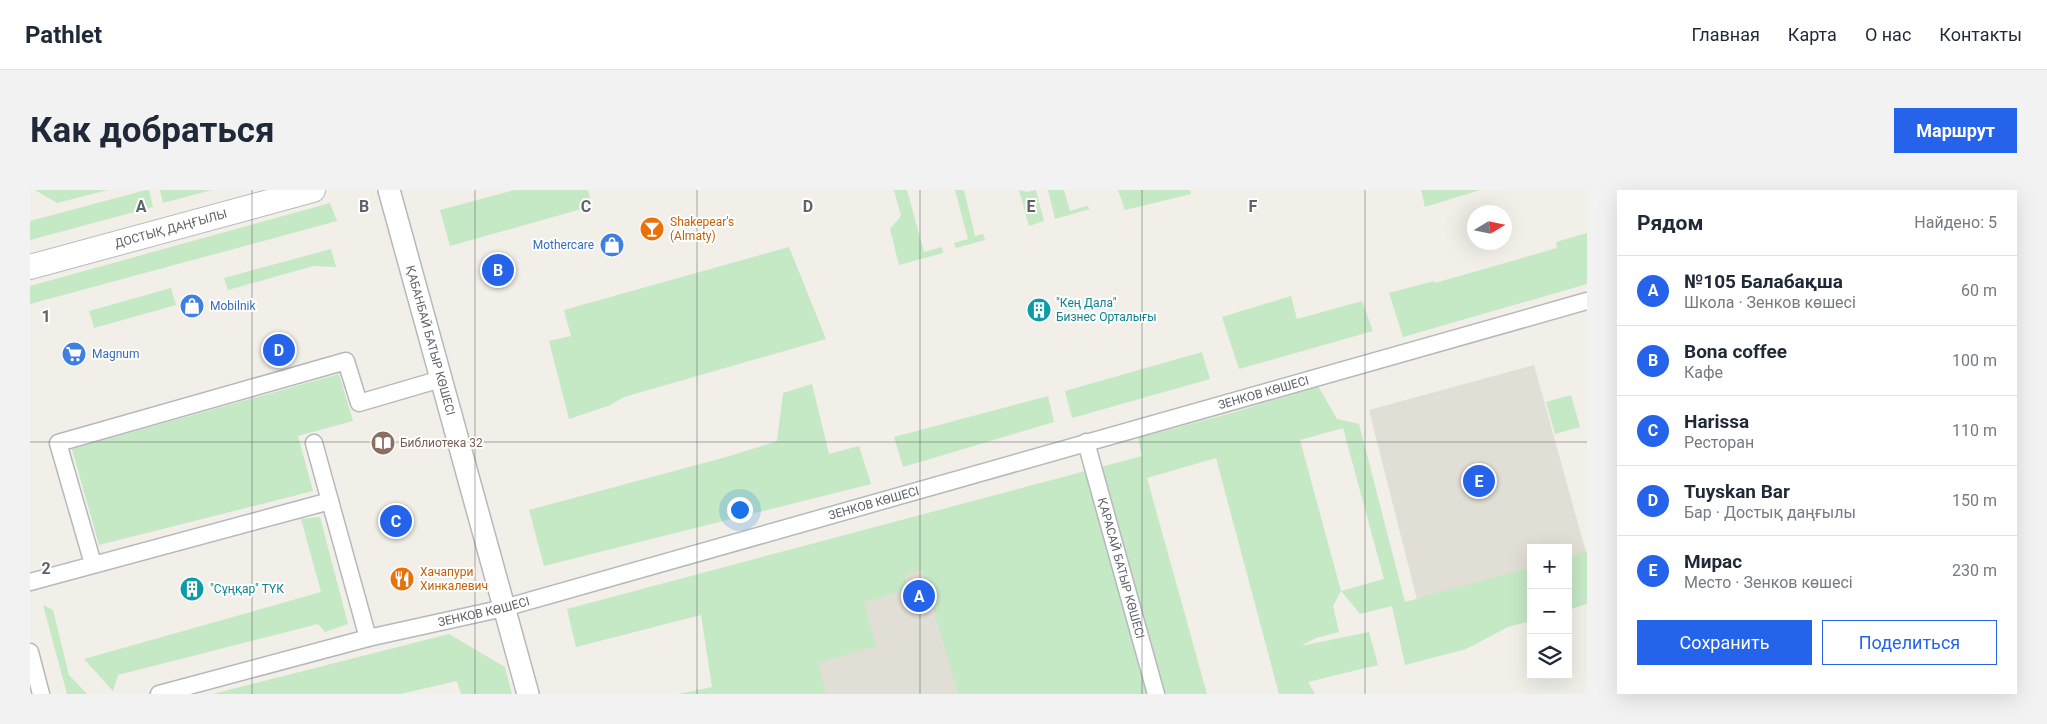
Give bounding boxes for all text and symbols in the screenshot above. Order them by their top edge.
text: Pathlet [25,21,102,49]
text: Главная [1691,24,1760,45]
text: Карта [1788,24,1837,45]
text: О нас [1865,24,1911,45]
text: Контакты [1939,24,2022,45]
button: Маршрут [1894,108,2017,153]
text: Как добраться [30,110,275,151]
text: A [136,197,147,216]
text: B [359,197,369,216]
text: C [581,197,591,216]
text: D [803,197,813,216]
text: E [1027,197,1036,216]
text: F [1249,197,1258,216]
north arrow [1467,205,1512,250]
street label: ДОСТЫҚ ДАҢҒЫЛЫ [113,207,229,251]
text: Рядом [1637,211,1703,235]
text: Найдено: 5 [1914,213,1997,232]
place label: Shakepear's (Almaty) [670,215,734,243]
bar icon: Shakepear's (Almaty) [639,216,665,242]
shop icon: Mothercare [599,232,625,258]
place label: Mothercare [533,238,594,252]
pin: B [482,251,514,289]
street label: ҚАБАНБАЙ БАТЫР КӨШЕСІ [403,264,458,417]
text: №105 Балабақша [1684,270,1843,293]
text: A [1648,281,1658,300]
text: 60 m [1961,281,1997,300]
shop icon: Mobilnik [179,293,205,319]
text: Школа · Зенков көшесі [1684,293,1856,312]
place label: "Кең Дала" Бизнес Орталығы [1056,296,1156,324]
building icon: "Кең Дала" Бизнес Орталығы [1026,297,1052,323]
place label: Mobilnik [210,299,256,313]
text: 1 [41,307,51,326]
pin: D [263,331,295,369]
text: Bona coffee [1684,340,1787,363]
supermarket icon: Magnum [61,341,87,367]
place label: Magnum [92,347,140,361]
text: B [1648,351,1658,370]
text: 100 m [1952,351,1997,370]
text: Кафе [1684,363,1723,382]
street label: ЗЕНКОВ КӨШЕСІ [1216,373,1310,412]
text: Harissa [1684,410,1749,433]
text: C [1648,421,1658,440]
text: 110 m [1952,421,1997,440]
library icon: Библиотека 32 [370,430,396,456]
text: Ресторан [1684,433,1754,452]
place label: Библиотека 32 [400,436,483,450]
pin: E [1463,462,1495,500]
text: Tuyskan Bar [1684,480,1790,503]
street label: ЗЕНКОВ КӨШЕСІ [827,484,921,523]
text: D [1648,491,1658,510]
text: 150 m [1952,491,1997,510]
street label: ҚАРАСАЙ БАТЫР КӨШЕСІ [1095,496,1147,640]
your location [727,497,753,523]
pin: C [380,502,412,540]
text: Бар · Достық даңғылы [1684,503,1856,522]
map controls [1527,544,1572,679]
button: + [1527,544,1572,589]
text: Мирас [1684,550,1742,573]
text: 2 [41,559,51,578]
text: E [1649,561,1658,580]
text: 230 m [1952,561,1997,580]
place label: Хачапури Хинкалевич [420,565,488,593]
restaurant icon: Хачапури Хинкалевич [389,566,415,592]
text: Место · Зенков көшесі [1684,573,1853,592]
building icon: "Сұңқар" ТҮК [179,576,205,602]
pin: A [903,577,935,615]
place label: "Сұңқар" ТҮК [210,582,284,596]
button: − [1527,589,1572,634]
street label: ЗЕНКОВ КӨШЕСІ [437,594,531,629]
button: Сохранить [1637,620,1812,665]
button: Поделиться [1822,620,1997,665]
button: layers [1527,634,1572,679]

